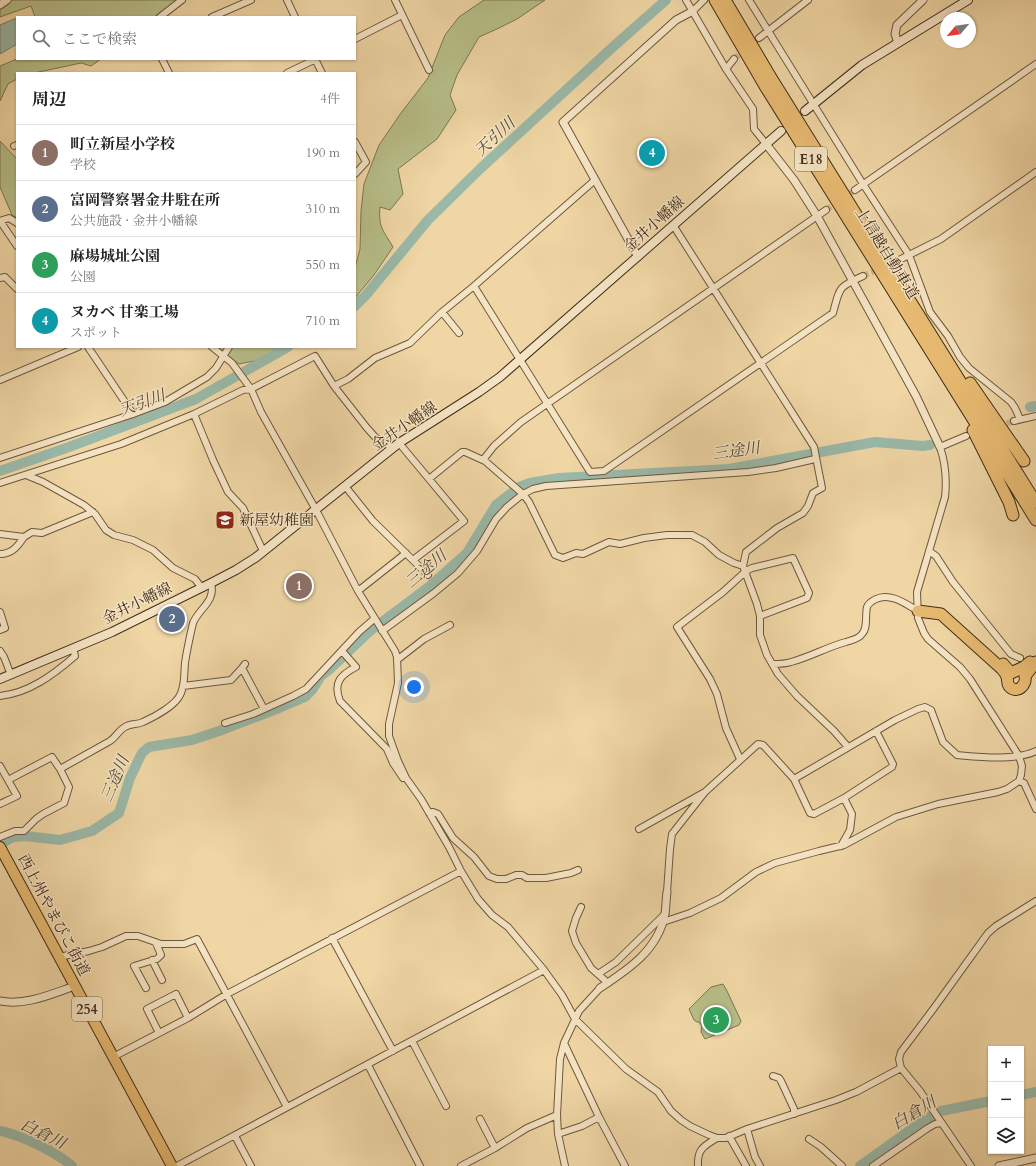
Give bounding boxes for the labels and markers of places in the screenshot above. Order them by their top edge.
pin: 4 [639,138,665,168]
school or university icon: 新屋幼稚園 [214,509,236,531]
place label: 新屋幼稚園 [239,510,314,530]
pin: 1 [286,571,312,601]
pin: 2 [159,604,185,634]
pin: 3 [703,1005,729,1035]

